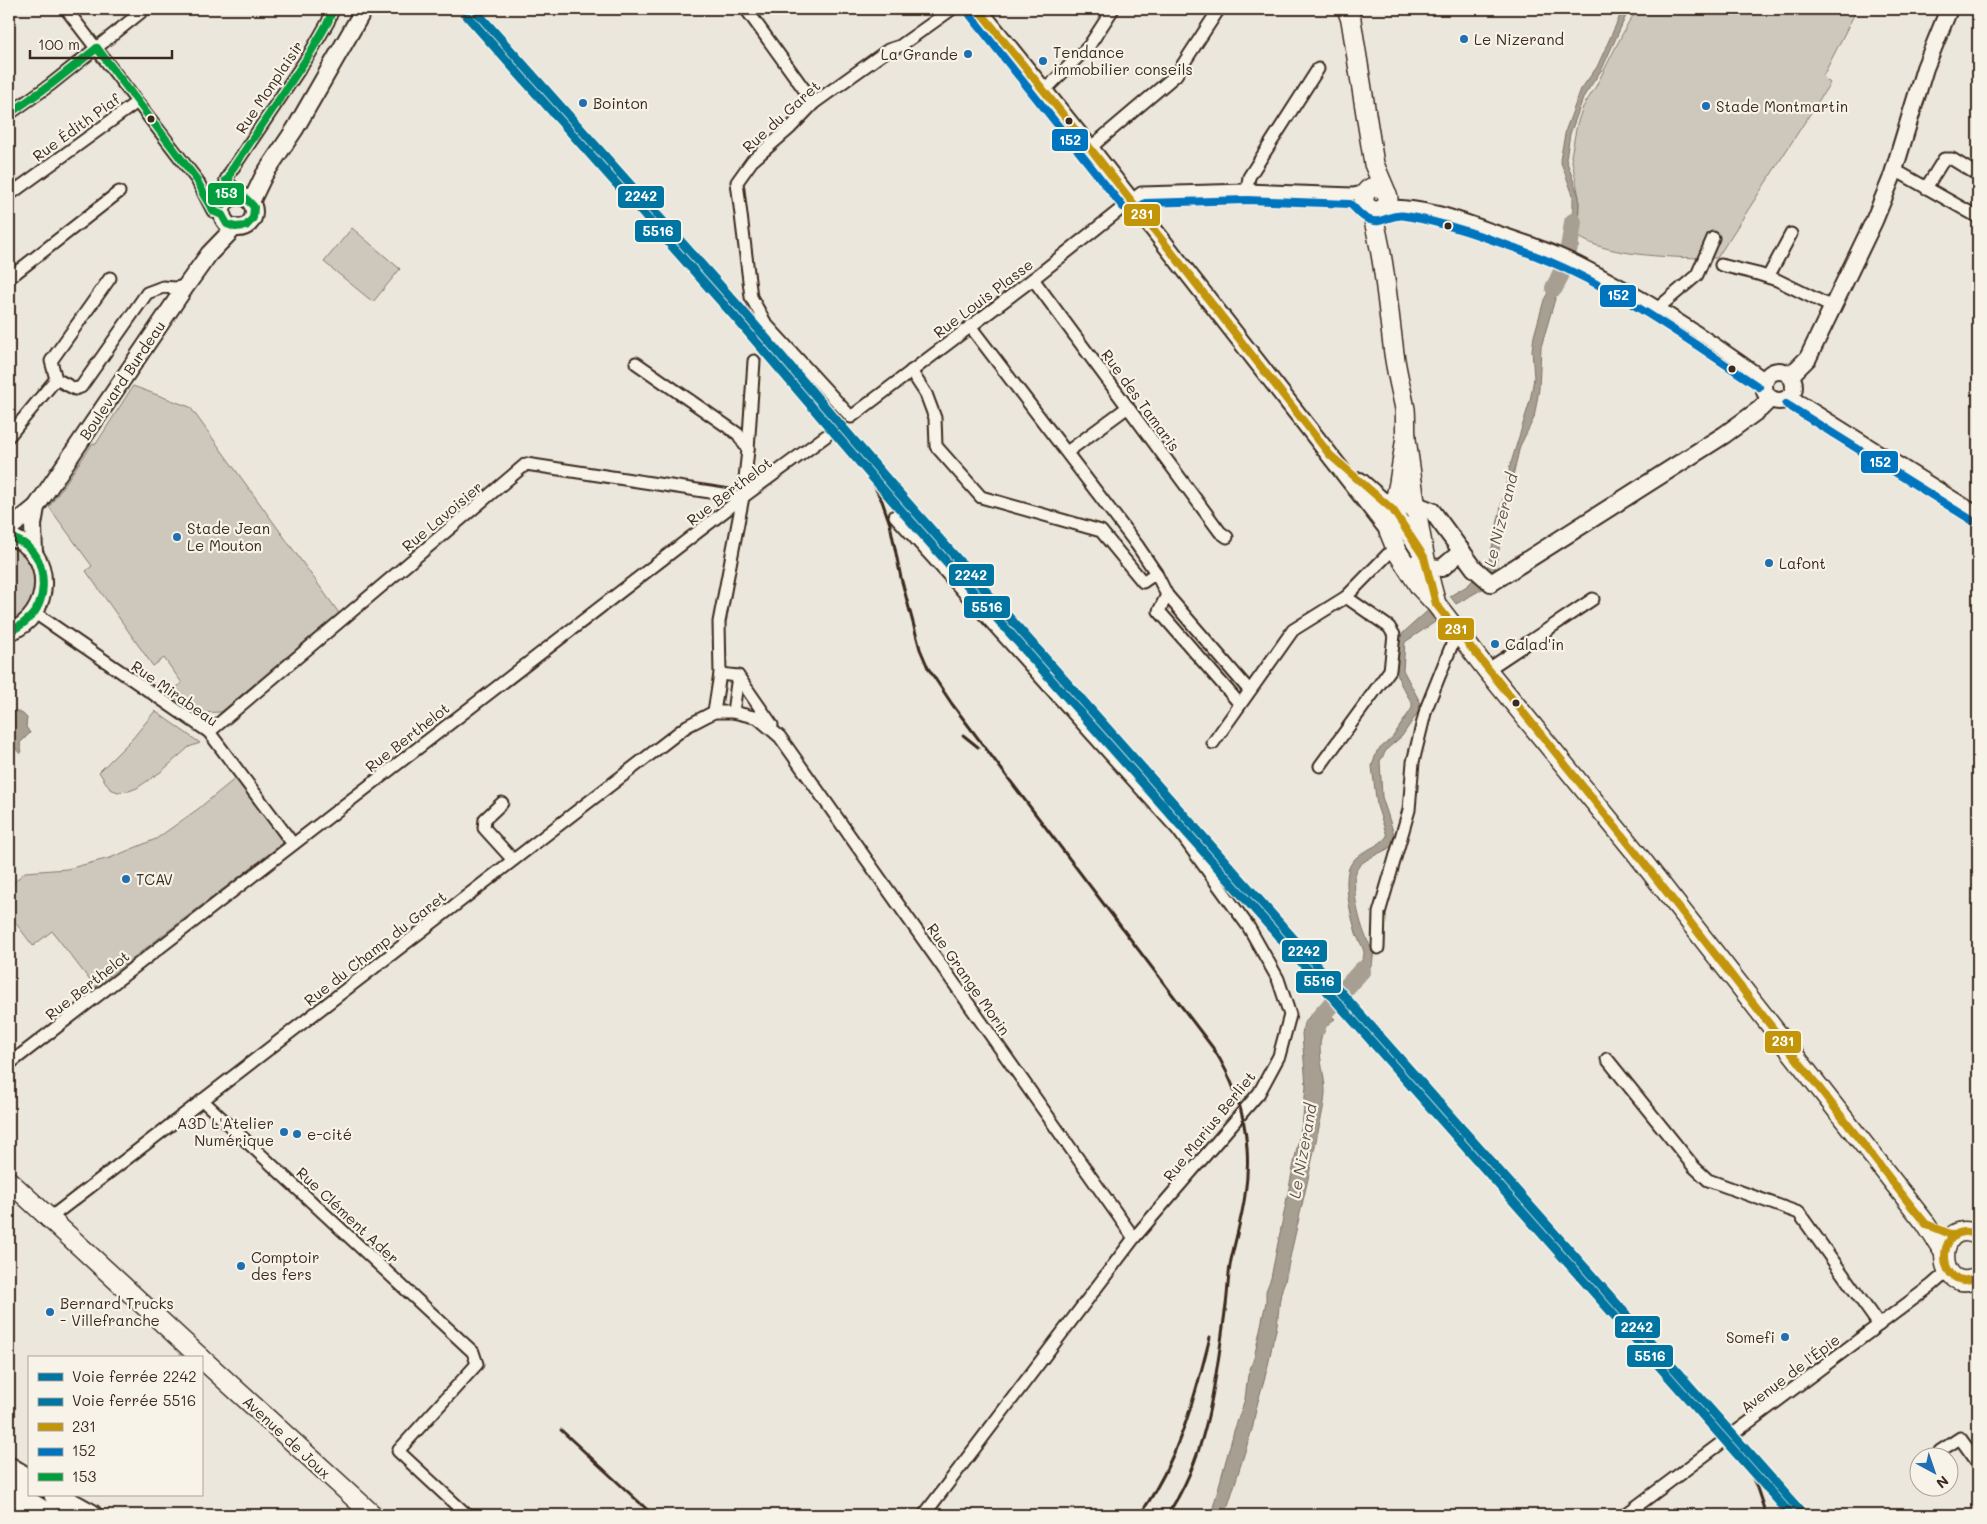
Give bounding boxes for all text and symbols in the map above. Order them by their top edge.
scale bar [30,28,172,60]
place label: Le Nizerand [1474,29,1564,49]
marker: Le Nizerand [1458,33,1470,45]
text: 100 m [38,34,80,54]
street label: Rue Monplaisir [231,37,307,137]
place label: Tendance immobilier conseils [1053,42,1193,79]
place label: La Grande [881,44,958,64]
marker: La Grande [962,48,974,60]
marker: Tendance immobilier conseils [1037,55,1049,67]
street label: Rue du Garet [738,76,824,156]
street label: Rue Édith Piaf [28,88,125,165]
place label: Bointon [593,93,648,113]
place label: Stade Montmartin [1716,96,1848,116]
marker: Bointon [577,97,589,109]
marker: Stade Montmartin [1700,100,1712,112]
unlabelled marker [146,114,156,124]
unlabelled marker [1064,116,1074,126]
line badge: 152 [1051,128,1089,152]
text: 152 [1059,130,1081,149]
line badge: 153 [207,182,245,206]
text: 153 [215,183,237,202]
line badge: 2242 [617,185,665,209]
text: 2242 [625,186,657,205]
line badge: 231 [1123,203,1161,227]
text: 231 [1131,204,1153,223]
line badge: 5516 [634,219,682,243]
text: 5516 [642,221,674,240]
unlabelled marker [1443,221,1453,231]
street label: Rue Louis Plasse [929,254,1037,342]
line badge: 152 [1599,284,1637,308]
text: 152 [1607,285,1629,304]
street label: Boulevard Burdeau [75,316,169,444]
street label: Rue des Tamaris [1097,345,1185,455]
unlabelled marker [1727,364,1737,374]
line badge: 152 [1860,450,1899,474]
street label: Rue Berthelot [682,452,776,530]
text: 152 [1869,452,1891,471]
water label: Le Nizerand [1478,470,1522,569]
street label: Rue Lavoisier [398,476,486,556]
place label: Stade Jean Le Mouton [187,518,270,555]
marker: Stade Jean Le Mouton [171,531,183,543]
place label: Lafont [1779,553,1826,573]
marker: Lafont [1763,557,1775,569]
line badge: 2242 [948,563,995,587]
text: 2242 [955,565,987,584]
line badge: 5516 [963,595,1011,619]
text: 5516 [971,597,1003,616]
line badge: 231 [1437,617,1475,641]
text: 231 [1445,619,1467,638]
place label: Calad'in [1505,634,1564,654]
marker: Calad'in [1489,638,1501,650]
street label: Rue Mirabeau [128,656,222,730]
street label: Rue Berthelot [361,698,453,776]
unlabelled marker [1511,698,1521,708]
place label: TCAV [136,869,173,889]
marker: TCAV [120,873,132,885]
street label: Rue du Champ du Garet [300,886,450,1010]
street label: Rue Grange Morin [923,919,1015,1039]
line badge: 2242 [1281,939,1328,963]
text: 2242 [1288,941,1320,960]
street label: Rue Berthelot [41,946,133,1024]
line badge: 5516 [1295,970,1342,994]
text: 5516 [1303,971,1335,990]
line badge: 231 [1764,1030,1802,1054]
text: 231 [1772,1031,1794,1050]
street label: Rue Marius Berliet [1158,1067,1260,1185]
water label: Le Nizerand [1283,1101,1321,1200]
place label: A3D L'Atelier Numérique [177,1113,274,1150]
place label: e-cité [307,1124,352,1144]
marker: A3D L'Atelier Numérique [278,1126,290,1138]
marker: e-cité [291,1128,303,1140]
street label: Rue Clément Ader [292,1162,404,1268]
place label: Comptoir des fers [251,1247,319,1284]
marker: Comptoir des fers [235,1260,247,1272]
place label: Bernard Trucks - Villefranche [60,1293,174,1330]
marker: Bernard Trucks - Villefranche [44,1306,56,1318]
line badge: 2242 [1614,1315,1661,1339]
text: 2242 [1621,1317,1653,1336]
place label: Somefi [1726,1327,1775,1347]
street label: Avenue de l'Épie [1736,1329,1844,1417]
marker: Somefi [1779,1331,1791,1343]
line badge: 5516 [1626,1344,1674,1368]
text: 5516 [1634,1346,1666,1365]
legend [28,1356,202,1496]
text: Voie ferrée 2242 [72,1366,197,1386]
text: Voie ferrée 5516 [72,1390,196,1410]
street label: Avenue de Joux [239,1391,335,1483]
text: 231 [72,1416,96,1436]
text: 152 [72,1440,96,1460]
north arrow [1910,1446,1960,1496]
text: 153 [72,1466,96,1486]
text: N [1932,1472,1953,1493]

